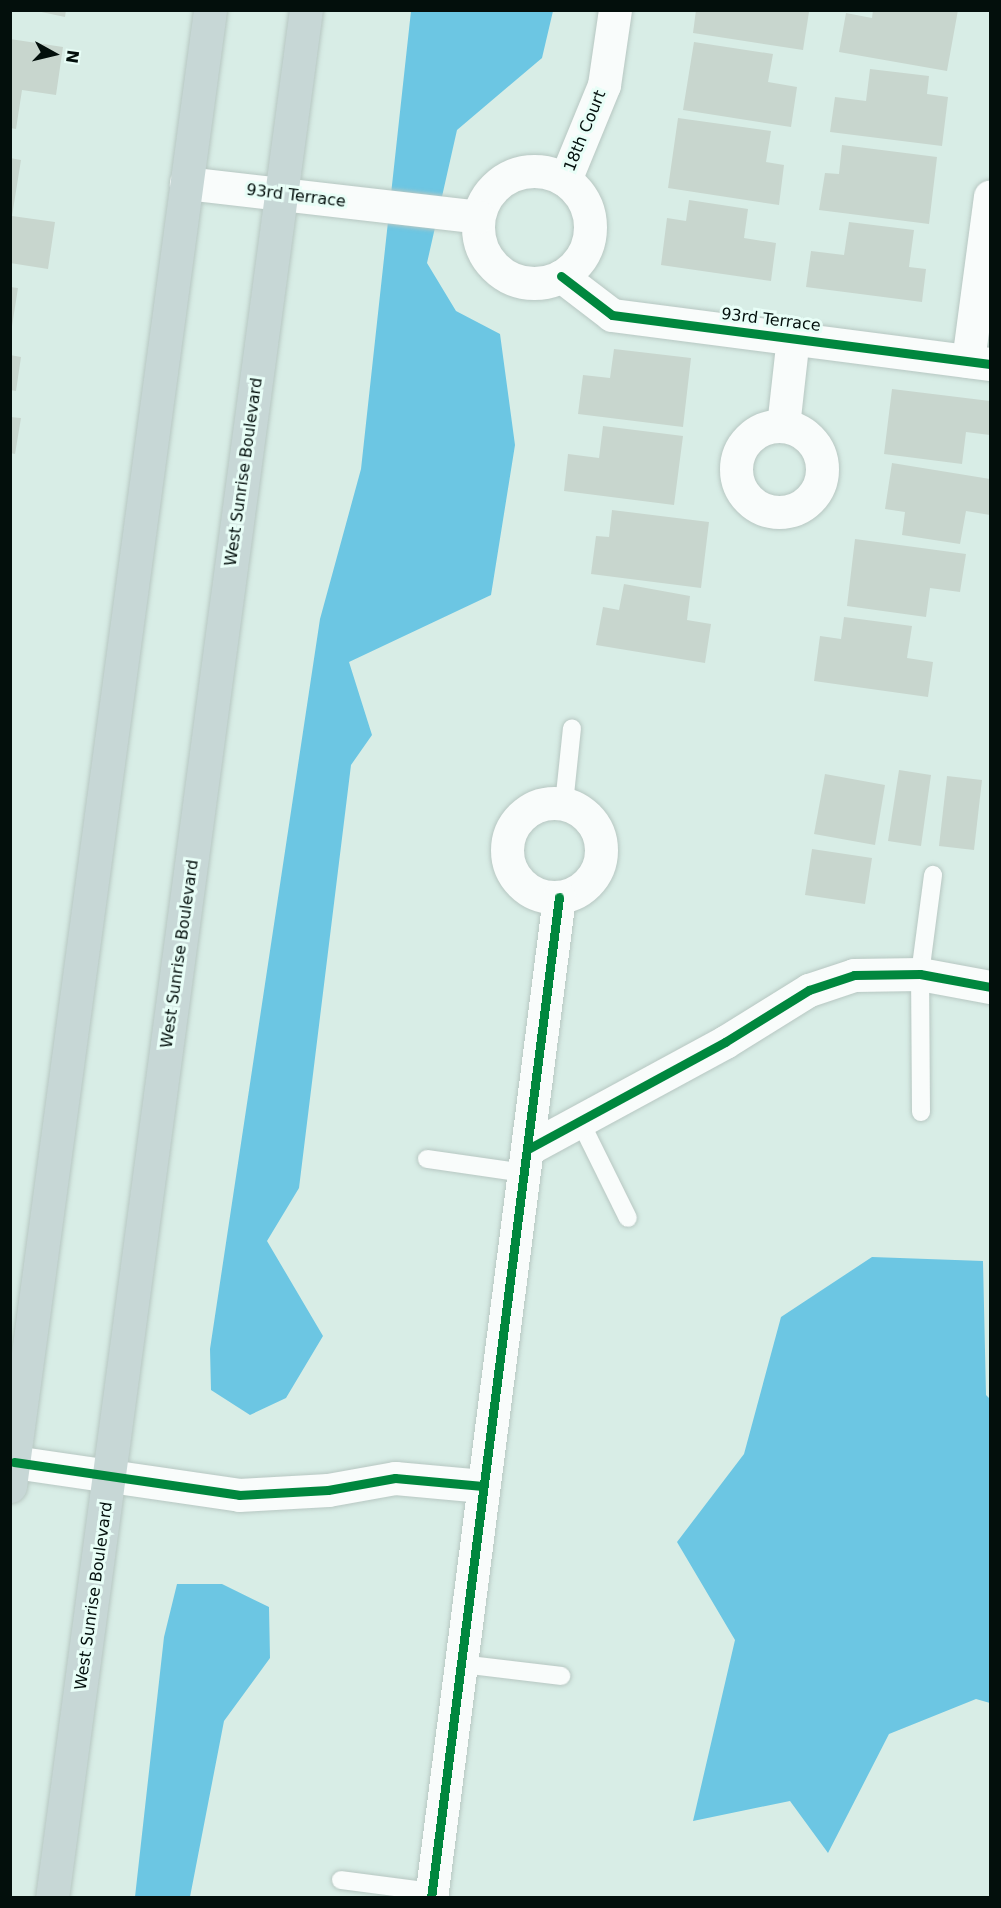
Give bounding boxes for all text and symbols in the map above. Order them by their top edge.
north arrow [24,24,84,84]
text: N [62,49,83,65]
street label: 18th Court [560,88,610,174]
street label: 93rd Terrace [245,180,347,212]
street label: 93rd Terrace [720,304,822,336]
street label: West Sunrise Boulevard [221,377,267,567]
street label: West Sunrise Boulevard [157,859,203,1049]
street label: West Sunrise Boulevard [71,1501,117,1691]

